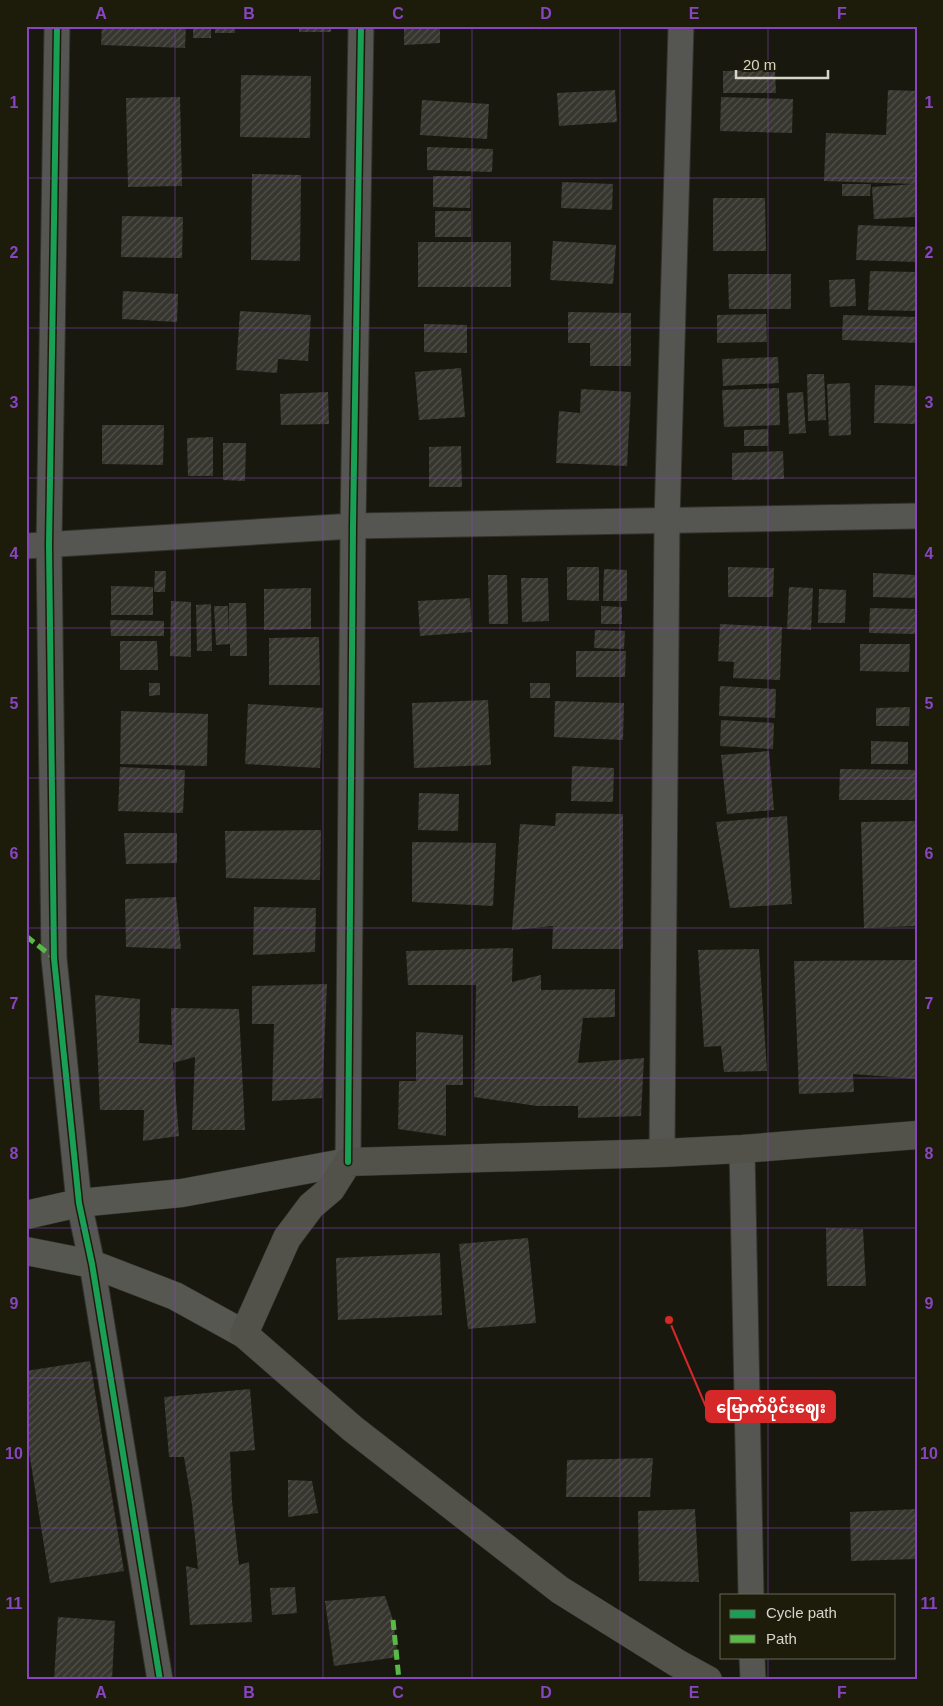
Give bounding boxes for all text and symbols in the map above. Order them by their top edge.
text: A [95,5,107,22]
text: B [243,5,255,22]
text: C [392,5,404,22]
text: D [540,5,552,22]
text: E [689,5,700,22]
text: F [837,5,847,22]
scale bar [736,48,828,80]
text: 20 m [743,56,776,73]
text: 1 [10,94,19,111]
text: 1 [925,94,934,111]
text: 2 [10,244,19,261]
text: 2 [925,244,934,261]
text: 3 [10,394,19,411]
text: 3 [925,394,934,411]
text: 4 [10,545,19,562]
text: 4 [925,545,934,562]
text: 5 [10,695,19,712]
text: 5 [925,695,934,712]
text: 6 [10,845,19,862]
text: 6 [925,845,934,862]
text: 7 [10,995,19,1012]
text: 7 [925,995,934,1012]
text: 8 [10,1145,19,1162]
text: 8 [925,1145,934,1162]
text: 9 [10,1295,19,1312]
text: 9 [925,1295,934,1312]
callout: မြောက်ပိုင်းဈေး [706,1391,835,1422]
text: မြောက်ပိုင်းဈေး [716,1396,826,1421]
text: 10 [5,1445,23,1462]
text: 10 [920,1445,938,1462]
legend [720,1594,896,1658]
text: 11 [6,1595,23,1612]
text: 11 [921,1595,938,1612]
text: Cycle path [766,1604,837,1621]
text: Path [766,1630,797,1647]
text: A [95,1684,107,1701]
text: B [243,1684,255,1701]
text: C [392,1684,404,1701]
text: D [540,1684,552,1701]
text: E [689,1684,700,1701]
text: F [837,1684,847,1701]

